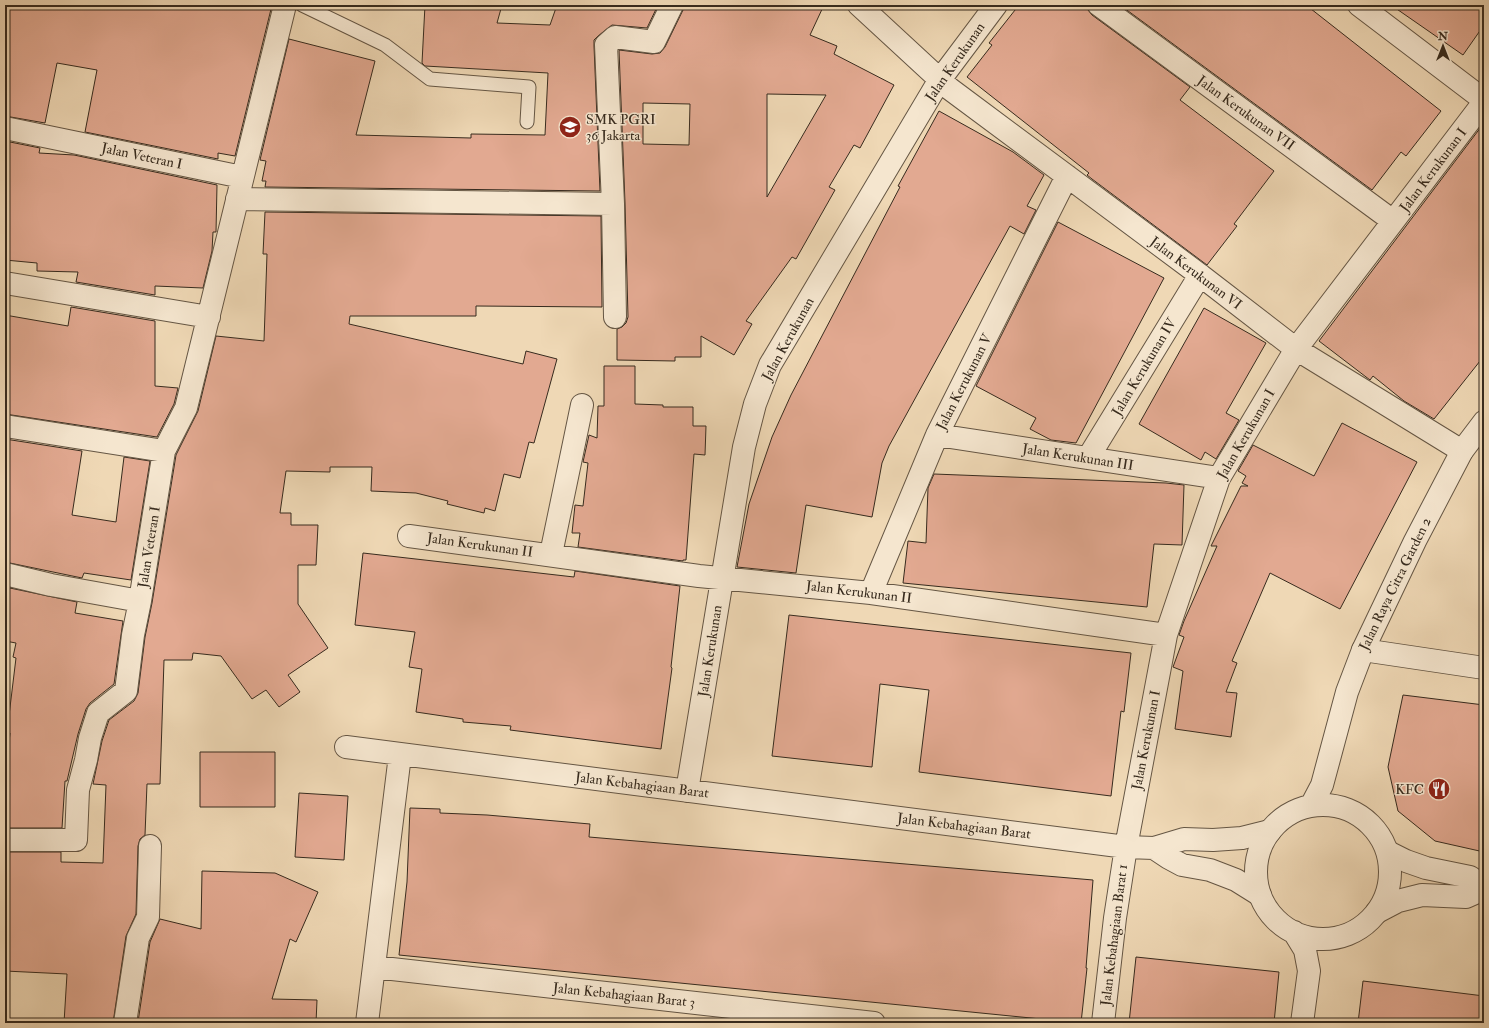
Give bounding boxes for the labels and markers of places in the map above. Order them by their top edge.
place label: SMK PGRI 36 Jakarta [586,111,656,144]
school or university icon: SMK PGRI 36 Jakarta [557,114,583,140]
restaurant icon: KFC [1426,776,1452,802]
place label: KFC [1395,781,1424,798]

